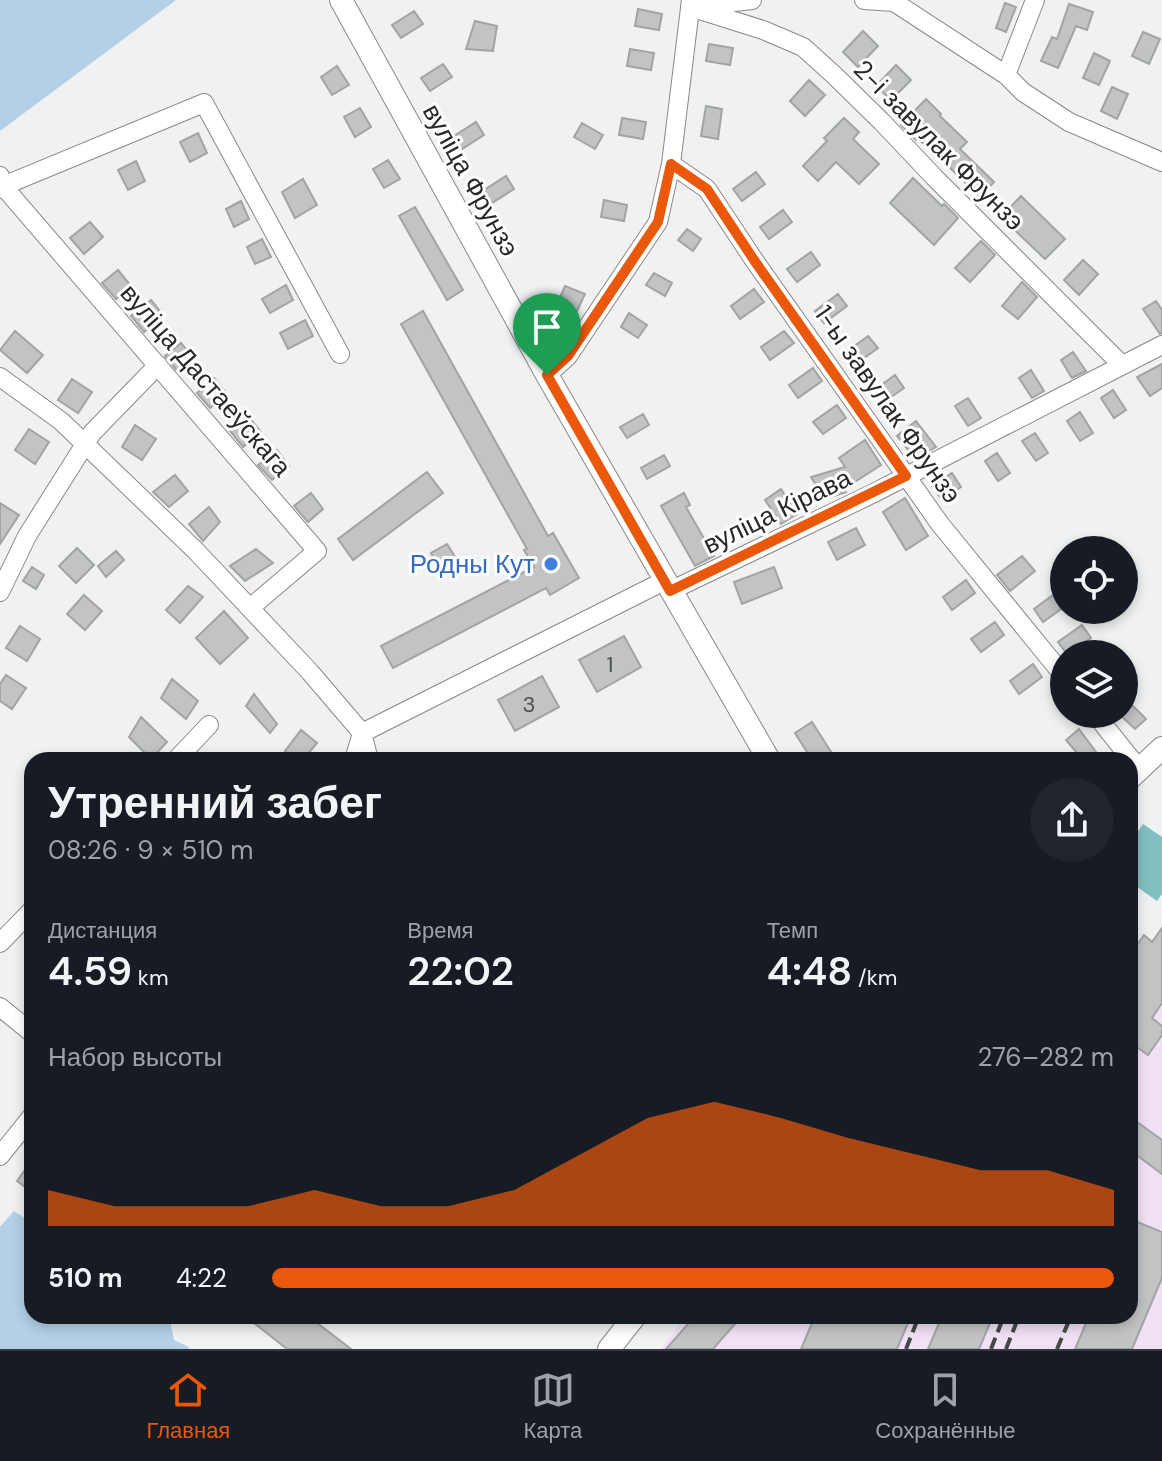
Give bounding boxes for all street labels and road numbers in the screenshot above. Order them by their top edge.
street label: 2-і завулак Фрунзэ [846,52,1032,238]
street label: вуліца Фрунзэ [415,98,527,262]
street label: вуліца Дастаеўскага [113,277,299,484]
street label: 1-ы завулак Фрунзэ [807,298,969,510]
street label: вуліца Кірава [697,460,857,562]

